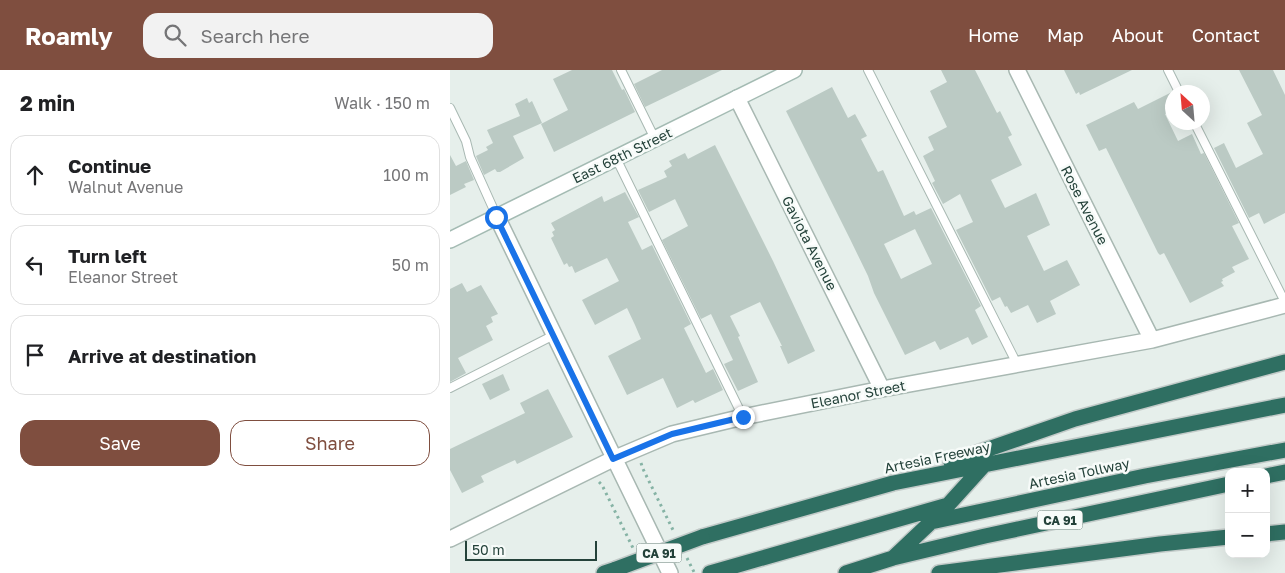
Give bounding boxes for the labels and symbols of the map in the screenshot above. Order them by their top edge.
north arrow [1165,85,1210,130]
street label: East 68th Street [569,123,675,187]
street label: Rose Avenue [1058,163,1112,247]
street label: Gaviota Avenue [779,193,841,293]
route start [485,206,508,229]
street label: Eleanor Street [809,376,907,412]
route end [732,406,755,429]
street label: Artesia Freeway [883,437,992,477]
street label: Artesia Tollway [1027,454,1131,492]
road number: CA 91 [1038,510,1082,530]
scale bar [465,538,598,561]
road number: CA 91 [636,543,682,562]

